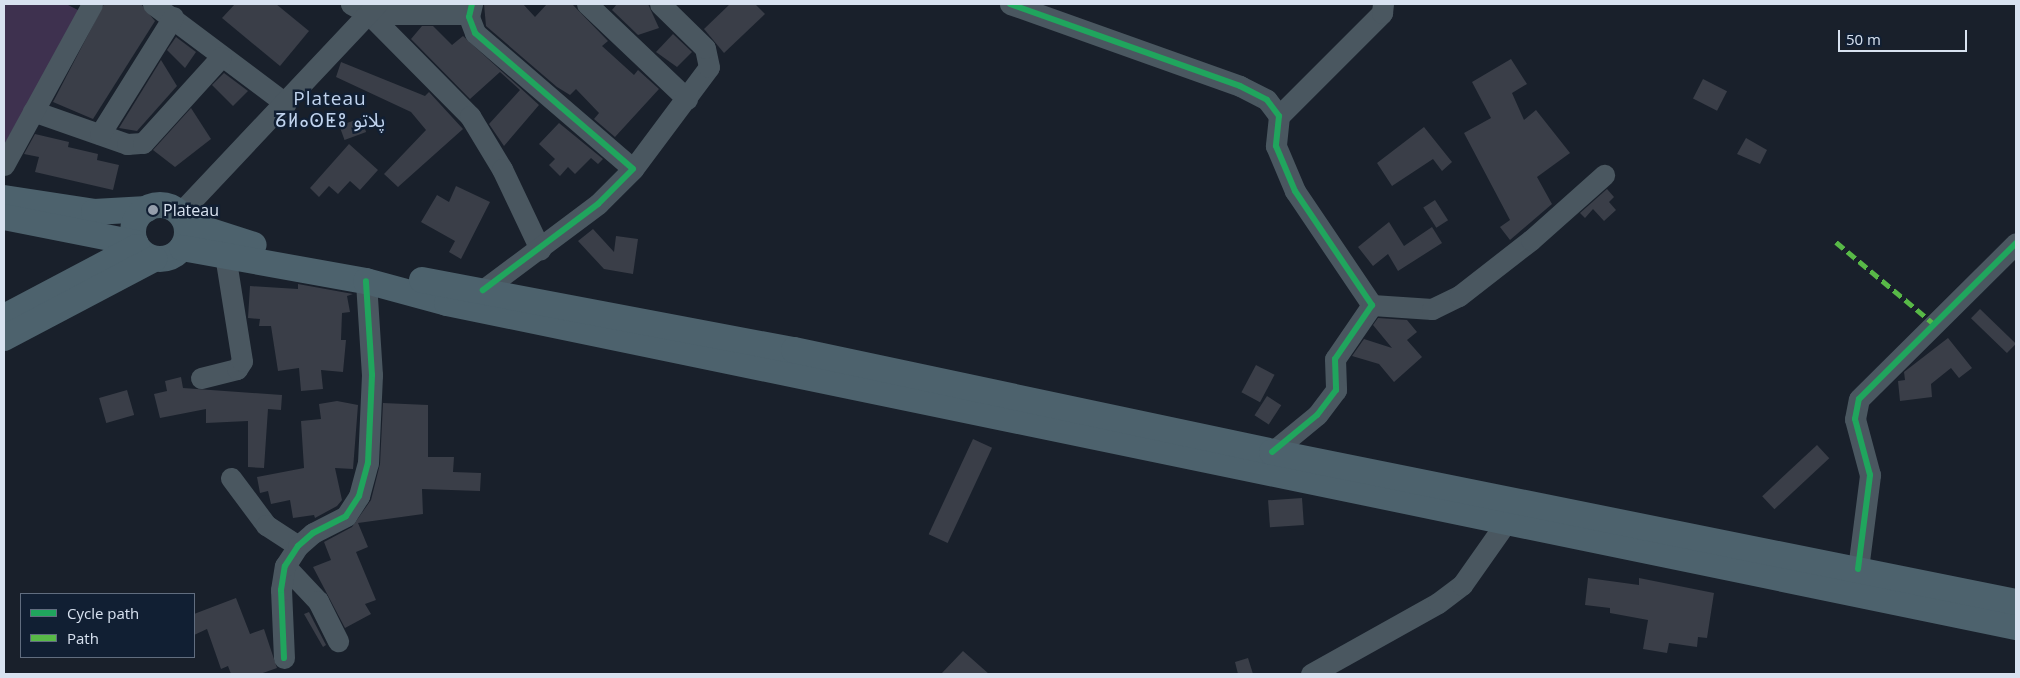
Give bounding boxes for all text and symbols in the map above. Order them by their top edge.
scale bar [1840,20,1969,52]
text: 50 m [1846,29,1881,49]
district label: Plateau ⵒⵍⴰⵙⵟⵓ پلاتو [278,88,382,132]
place label: Plateau [163,200,219,220]
marker: Plateau [147,204,159,216]
legend [20,593,195,658]
text: Cycle path [67,603,139,623]
text: Path [67,628,99,648]

